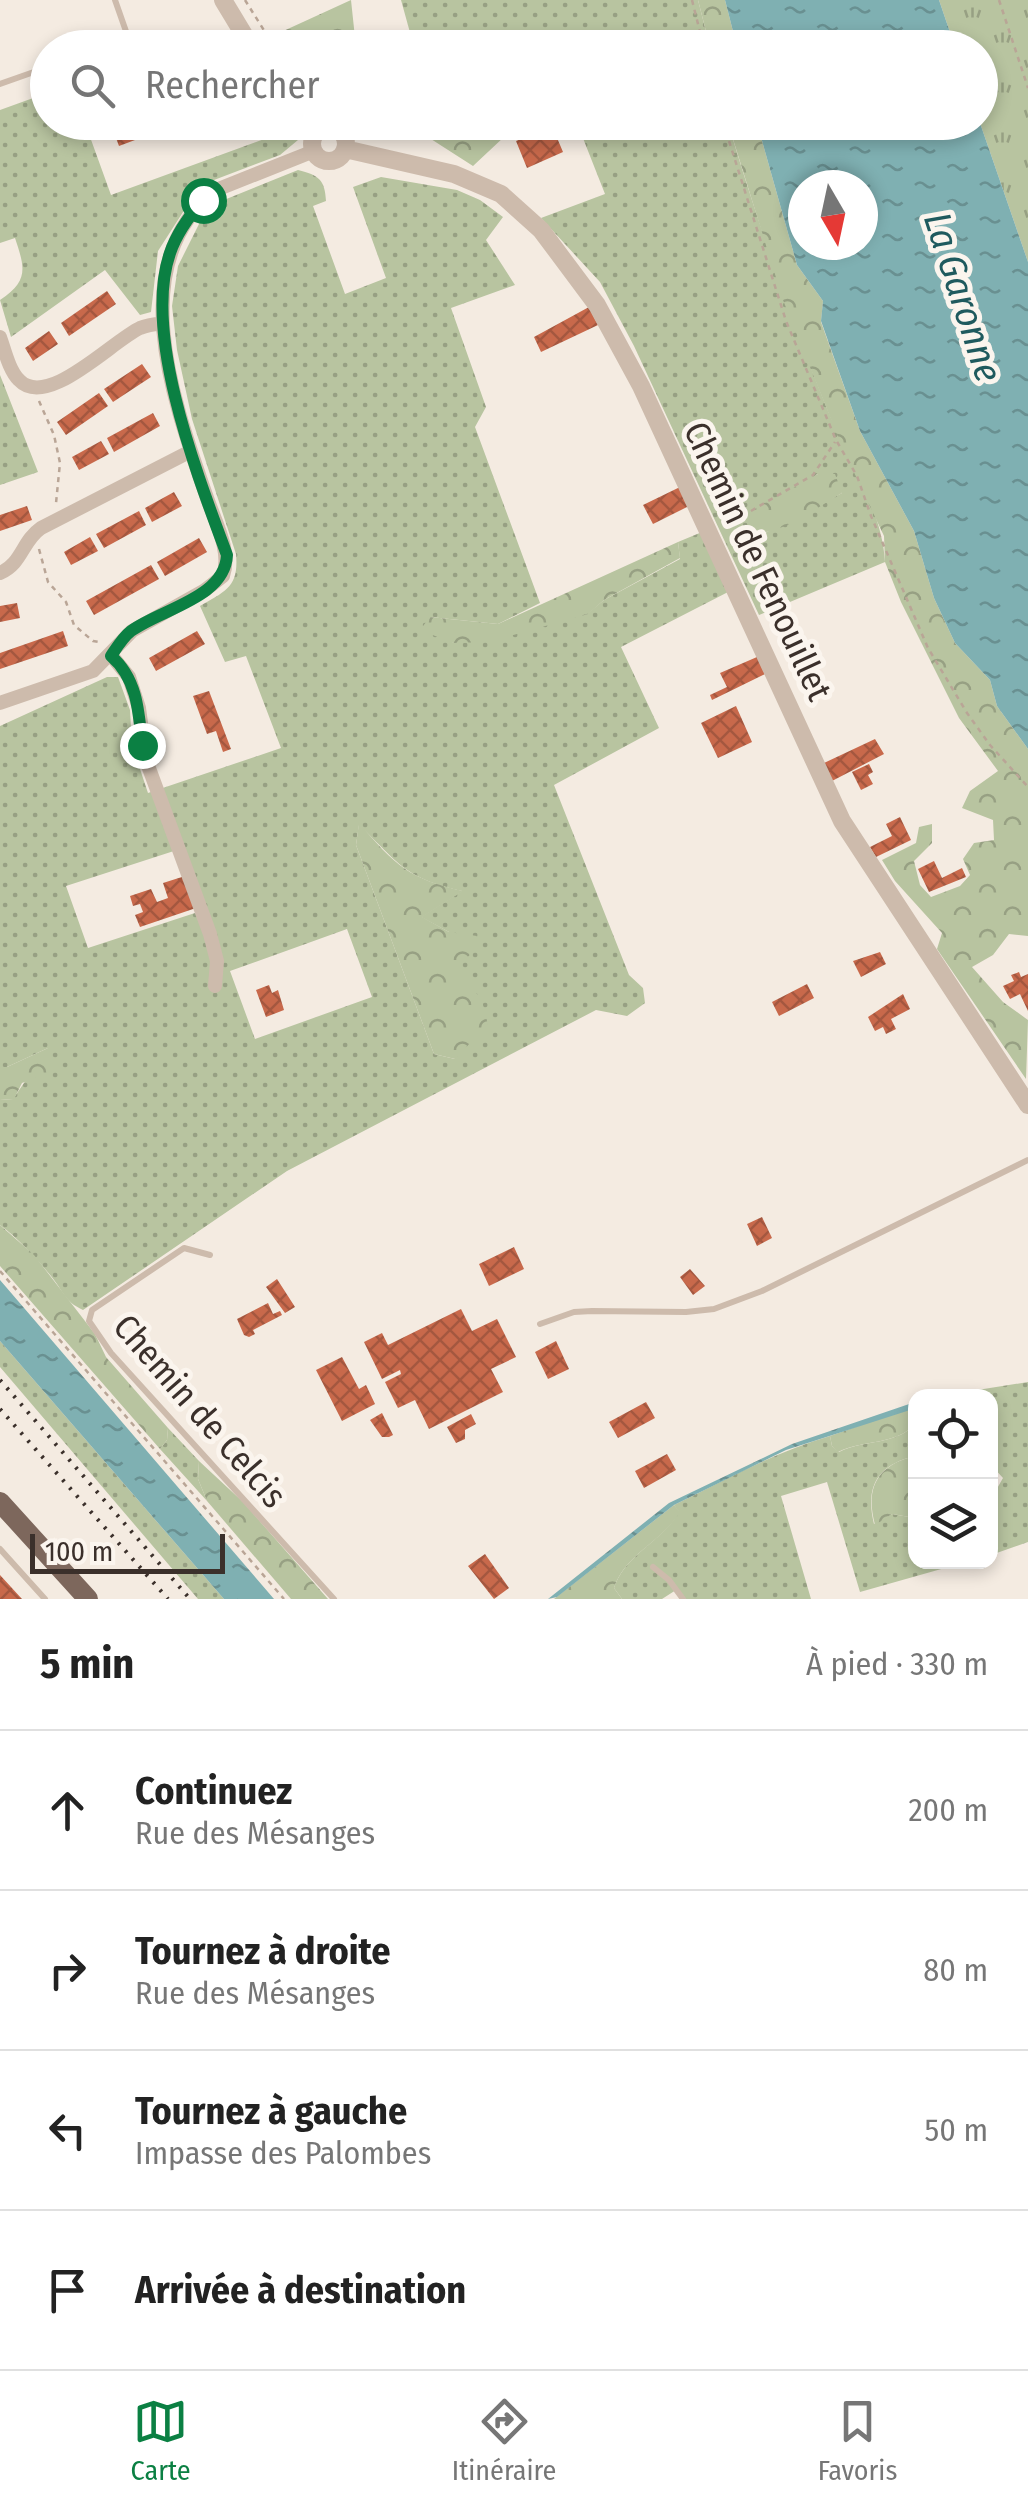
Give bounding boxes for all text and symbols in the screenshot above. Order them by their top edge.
search box [30,30,998,140]
icon: search [65,58,120,113]
text: Rechercher [145,62,320,108]
north arrow [788,170,878,260]
route start [181,178,227,224]
water label: La Garonne [914,206,1012,388]
street label: Chemin de Fenouillet [675,415,841,707]
route end [120,723,166,769]
street label: Chemin de Celcis [105,1306,295,1516]
map controls [908,1389,998,1569]
button: locate [908,1389,998,1479]
button: layers [908,1479,998,1569]
scale bar [30,1529,225,1574]
text: 100 m [45,1535,113,1568]
text: 5 min [40,1639,134,1689]
text: À pied · 330 m [806,1645,988,1683]
text: Continuez [135,1768,292,1814]
icon: ahead [40,1783,95,1838]
text: 200 m [908,1791,988,1829]
text: Rue des Mésanges [135,1814,375,1852]
text: Tournez à droite [135,1928,391,1974]
icon: right [40,1943,95,1998]
text: 80 m [923,1951,988,1989]
text: Rue des Mésanges [135,1974,375,2012]
text: Tournez à gauche [135,2088,407,2134]
icon: left [40,2103,95,2158]
text: 50 m [925,2111,988,2149]
text: Impasse des Palombes [135,2134,431,2172]
icon: arrive [40,2263,95,2318]
text: Arrivée à destination [135,2267,466,2313]
tab: Carte [131,2394,191,2487]
tab: Itinéraire [452,2394,556,2487]
tab: Favoris [818,2394,897,2487]

